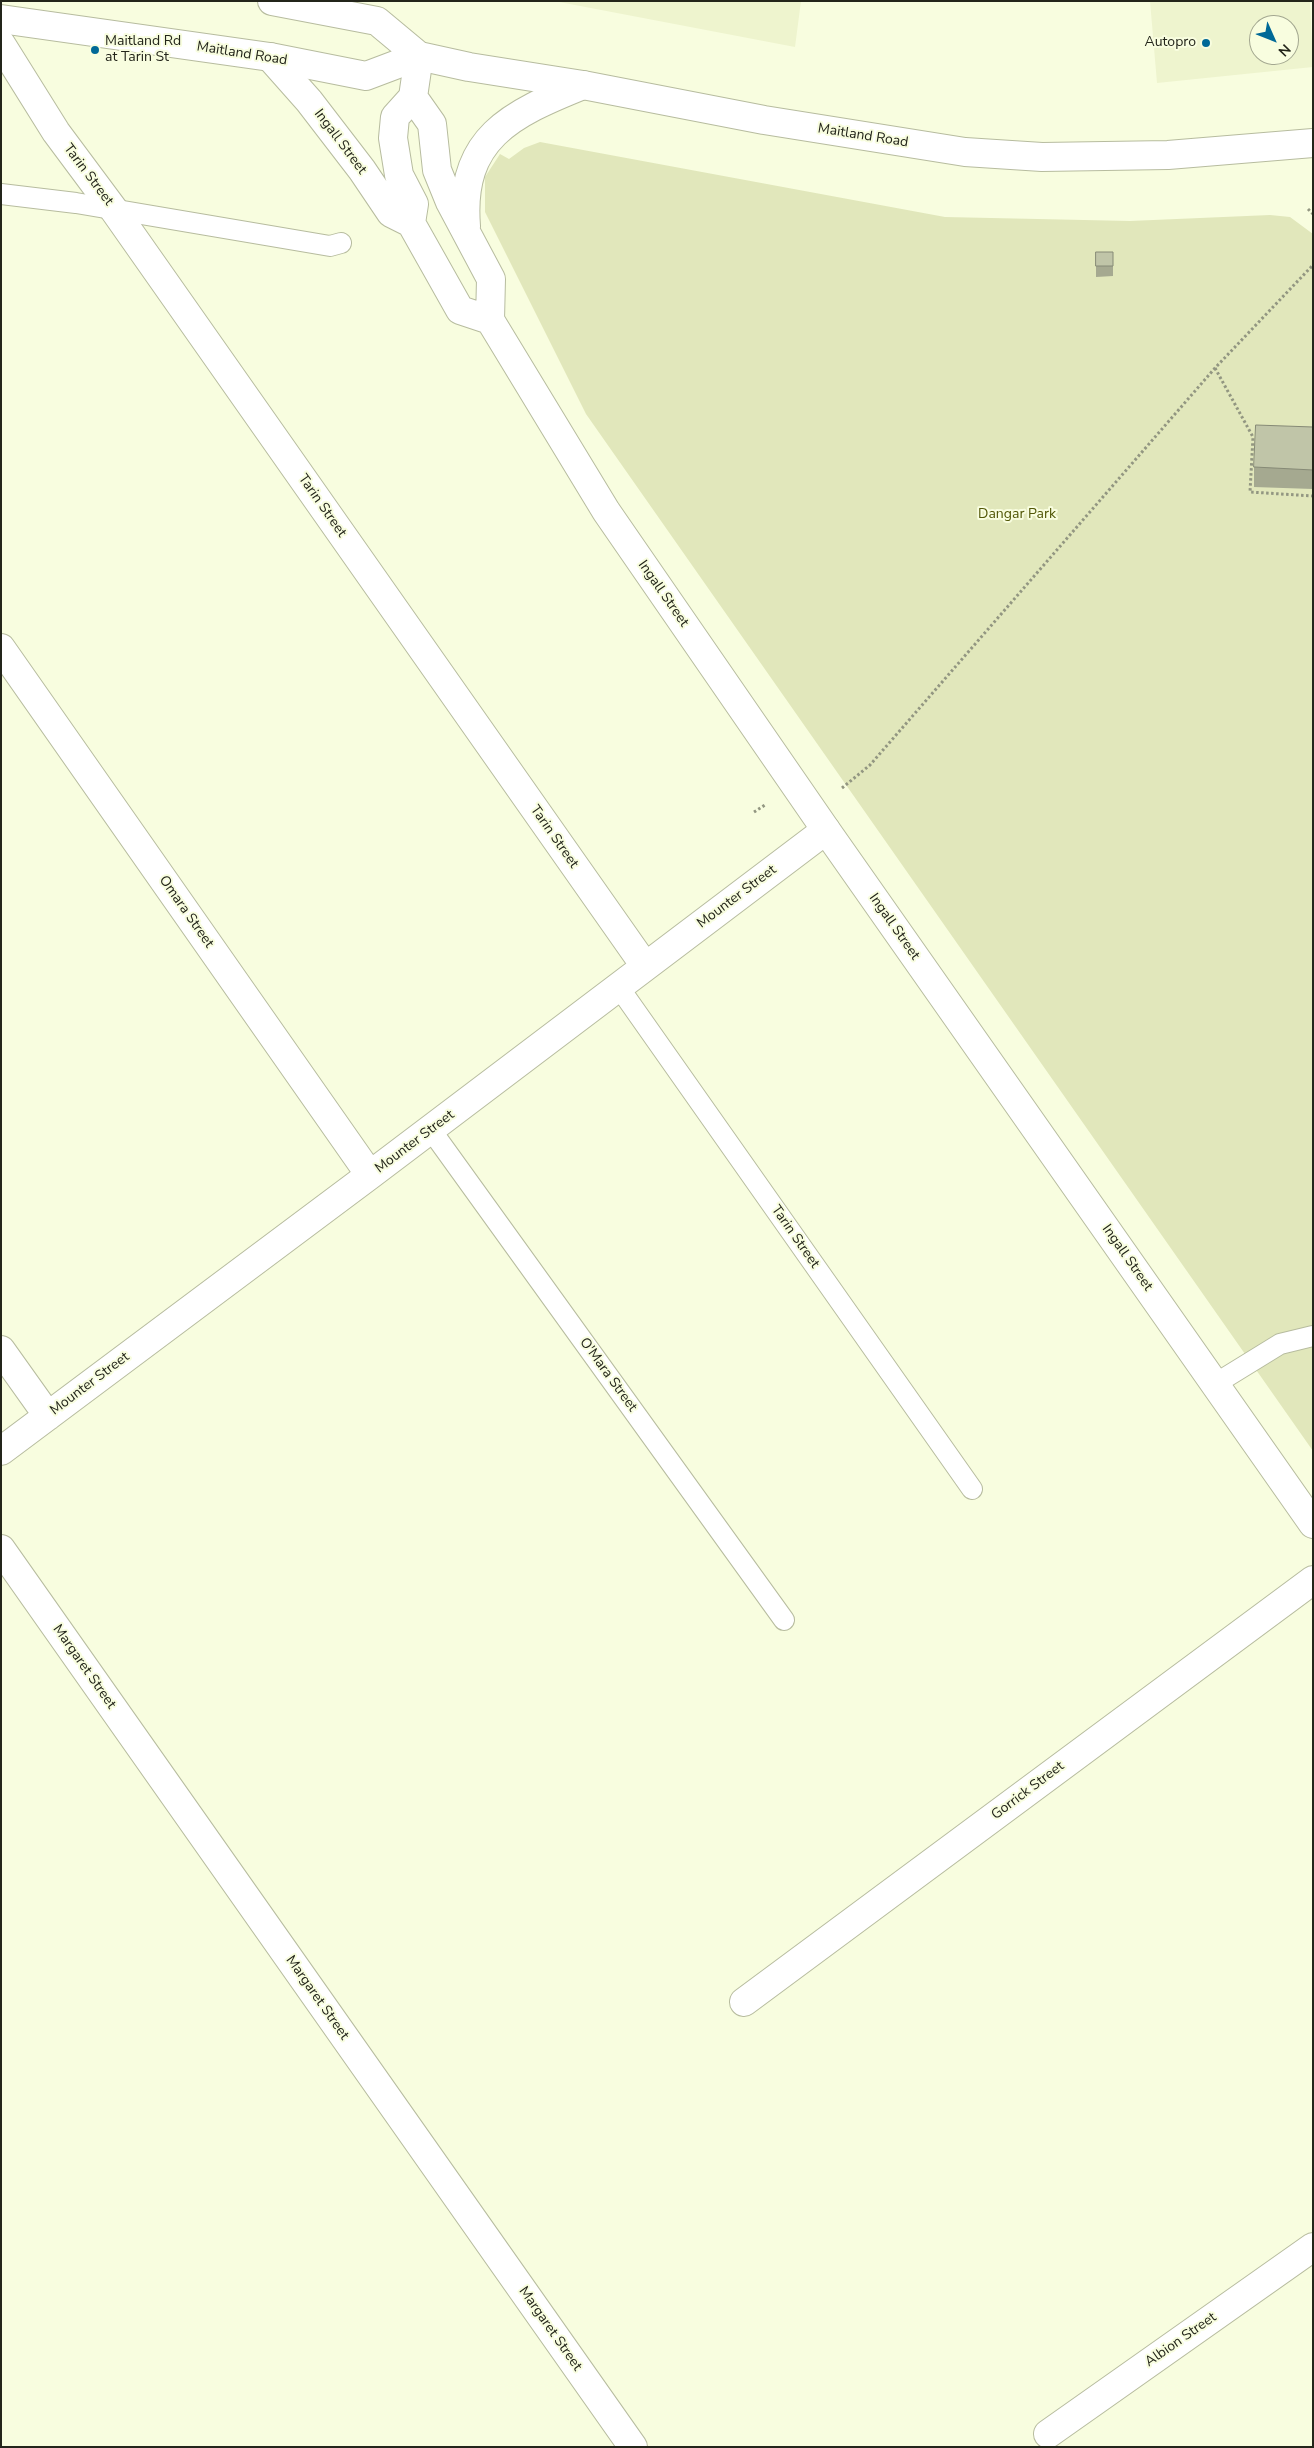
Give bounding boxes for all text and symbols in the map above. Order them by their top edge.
north arrow [1249,15,1299,65]
place label: Maitland Rd at Tarin St [105,34,181,66]
place label: Autopro [1144,35,1196,51]
marker: Autopro [1200,37,1212,49]
street label: Maitland Road [196,39,288,69]
text: N [1274,40,1295,60]
marker: Maitland Rd at Tarin St [89,44,101,56]
street label: Ingall Street [310,106,370,178]
street label: Maitland Road [817,121,909,151]
street label: Tarin Street [59,141,117,209]
street label: Tarin Street [294,471,350,541]
park label: Dangar Park [978,507,1056,523]
street label: Ingall Street [634,558,692,630]
street label: Tarin Street [526,802,582,872]
street label: Mounter Street [694,862,780,932]
street label: Omara Street [155,873,217,951]
street label: Ingall Street [865,891,923,963]
street label: Mounter Street [372,1107,458,1177]
street label: Tarin Street [767,1202,823,1272]
street label: Ingall Street [1098,1222,1156,1294]
street label: O'Mara Street [576,1335,640,1415]
street label: Mounter Street [47,1349,133,1419]
street label: Margaret Street [49,1622,119,1712]
street label: Gorrick Street [988,1758,1068,1824]
street label: Margaret Street [282,1953,352,2043]
street label: Margaret Street [515,2284,585,2374]
street label: Albion Street [1142,2309,1220,2371]

